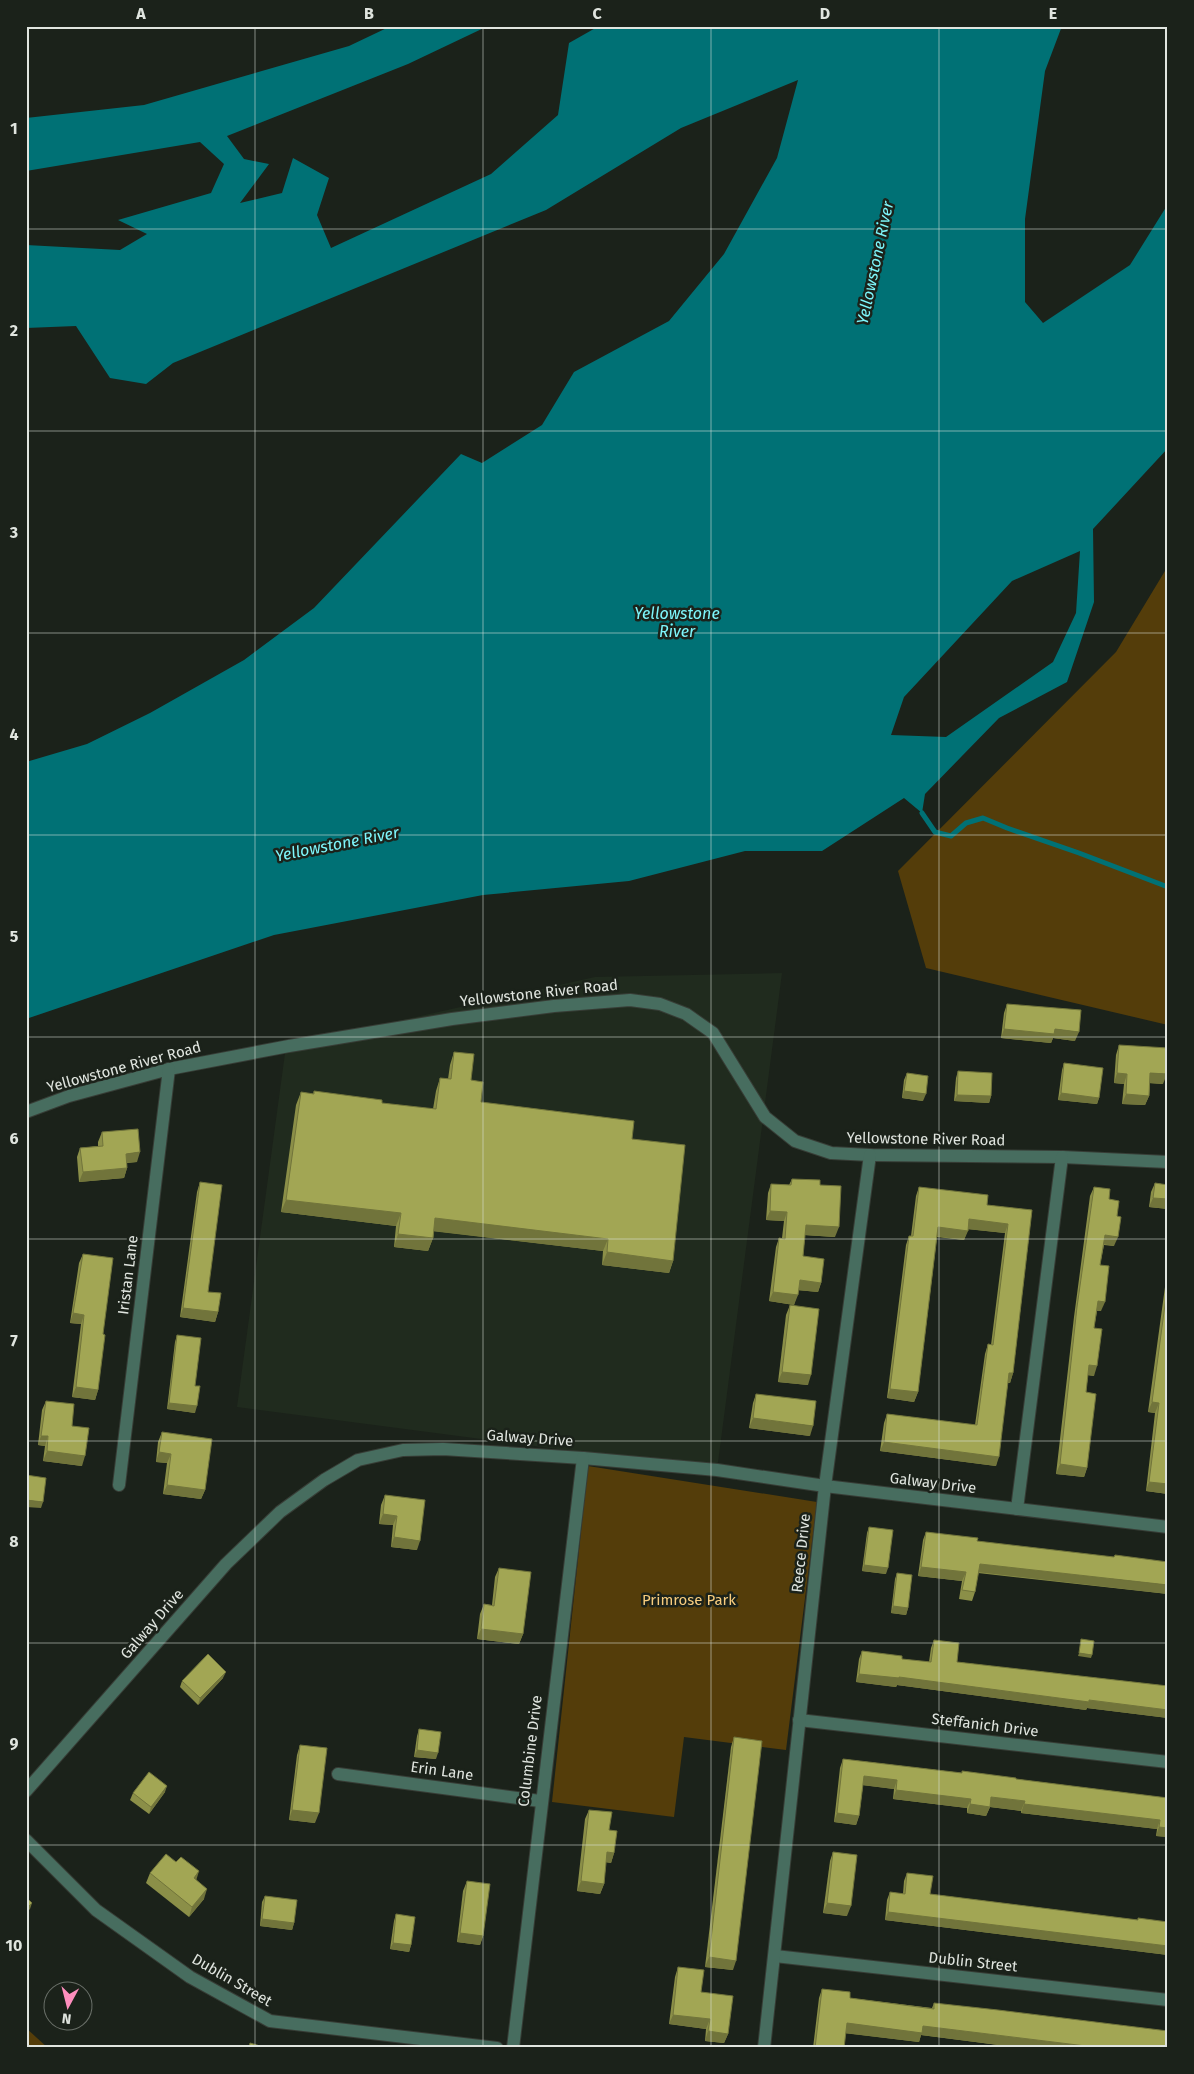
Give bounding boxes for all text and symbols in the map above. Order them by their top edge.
text: A [135,4,146,23]
text: B [364,4,374,23]
text: C [592,4,602,23]
text: D [820,4,830,23]
text: E [1049,4,1057,23]
text: 1 [10,119,18,138]
water label: Yellowstone River [853,199,898,326]
text: 2 [10,321,18,340]
text: 3 [9,523,18,542]
water label: Yellowstone River [634,604,720,641]
text: 4 [9,725,19,744]
water label: Yellowstone River [274,823,401,865]
text: 5 [10,927,19,946]
street label: Yellowstone River Road [459,976,619,1010]
street label: Yellowstone River Road [45,1038,203,1096]
text: 6 [9,1129,19,1148]
street label: Yellowstone River Road [846,1129,1006,1149]
street label: Iristan Lane [114,1234,142,1316]
text: 7 [10,1331,18,1350]
street label: Galway Drive [486,1426,574,1450]
street label: Galway Drive [889,1469,977,1497]
street label: Reece Drive [788,1513,814,1593]
text: 8 [9,1532,19,1551]
street label: Galway Drive [117,1585,187,1663]
park label: Primrose Park [642,1591,736,1609]
street label: Columbine Drive [514,1694,546,1808]
street label: Steffanich Drive [931,1710,1039,1740]
text: 9 [10,1734,19,1753]
street label: Erin Lane [409,1758,475,1784]
text: 10 [6,1936,22,1955]
street label: Dublin Street [928,1948,1019,1976]
street label: Dublin Street [189,1950,276,2010]
north arrow [42,1982,92,2032]
text: N [61,2009,72,2027]

